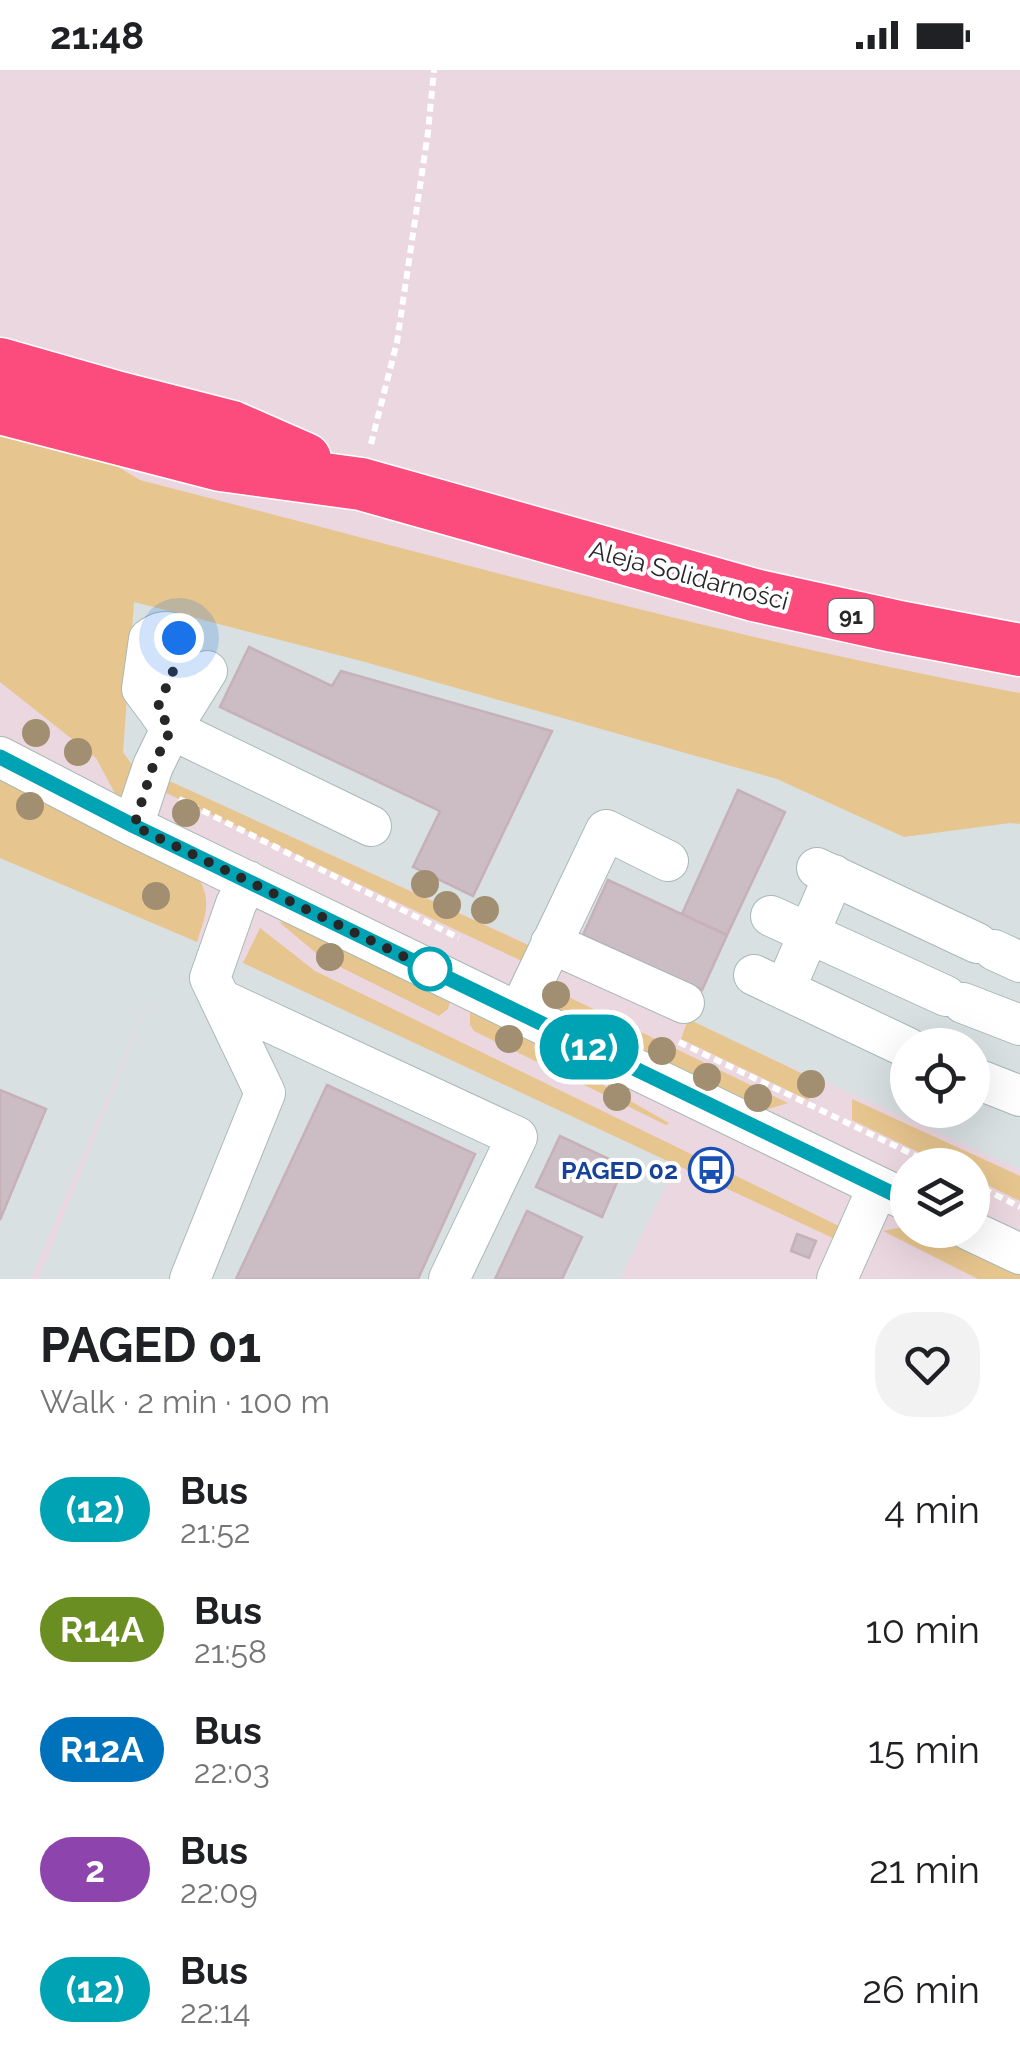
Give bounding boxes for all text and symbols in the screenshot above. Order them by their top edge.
text: 21:48 [50,13,144,58]
street label: Aleja Solidarności [586,534,792,616]
road number: 91 [828,599,874,633]
your location [154,613,204,663]
unlabelled marker [409,948,451,990]
line badge: (12) [519,1014,659,1080]
text: (12) [560,1027,618,1068]
map controls [890,1028,990,1248]
button: locate [890,1028,990,1128]
bus stop icon: PAGED 02 [688,1147,734,1193]
button: layers [890,1148,990,1248]
place label: PAGED 02 [561,1155,678,1185]
button: heart [875,1312,980,1417]
text: PAGED 01 [40,1317,261,1373]
text: Walk · 2 min · 100 m [40,1383,330,1420]
text: Bus [180,1468,248,1513]
text: 4 min [884,1487,980,1532]
text: (12) [66,1489,124,1530]
text: 21:52 [180,1513,251,1550]
text: Bus [194,1588,262,1633]
text: 10 min [865,1607,980,1652]
text: R14A [60,1609,144,1650]
text: 21:58 [194,1633,267,1670]
text: Bus [194,1708,262,1753]
text: 15 min [868,1727,980,1772]
text: R12A [60,1729,144,1770]
text: 22:03 [194,1753,270,1790]
text: Bus [180,1828,248,1873]
text: 21 min [869,1847,980,1892]
text: 2 [85,1849,105,1890]
text: 22:09 [180,1873,258,1910]
text: Bus [180,1948,248,1993]
text: 26 min [862,1967,980,2012]
text: (12) [66,1969,124,2010]
text: 22:14 [180,1993,251,2030]

